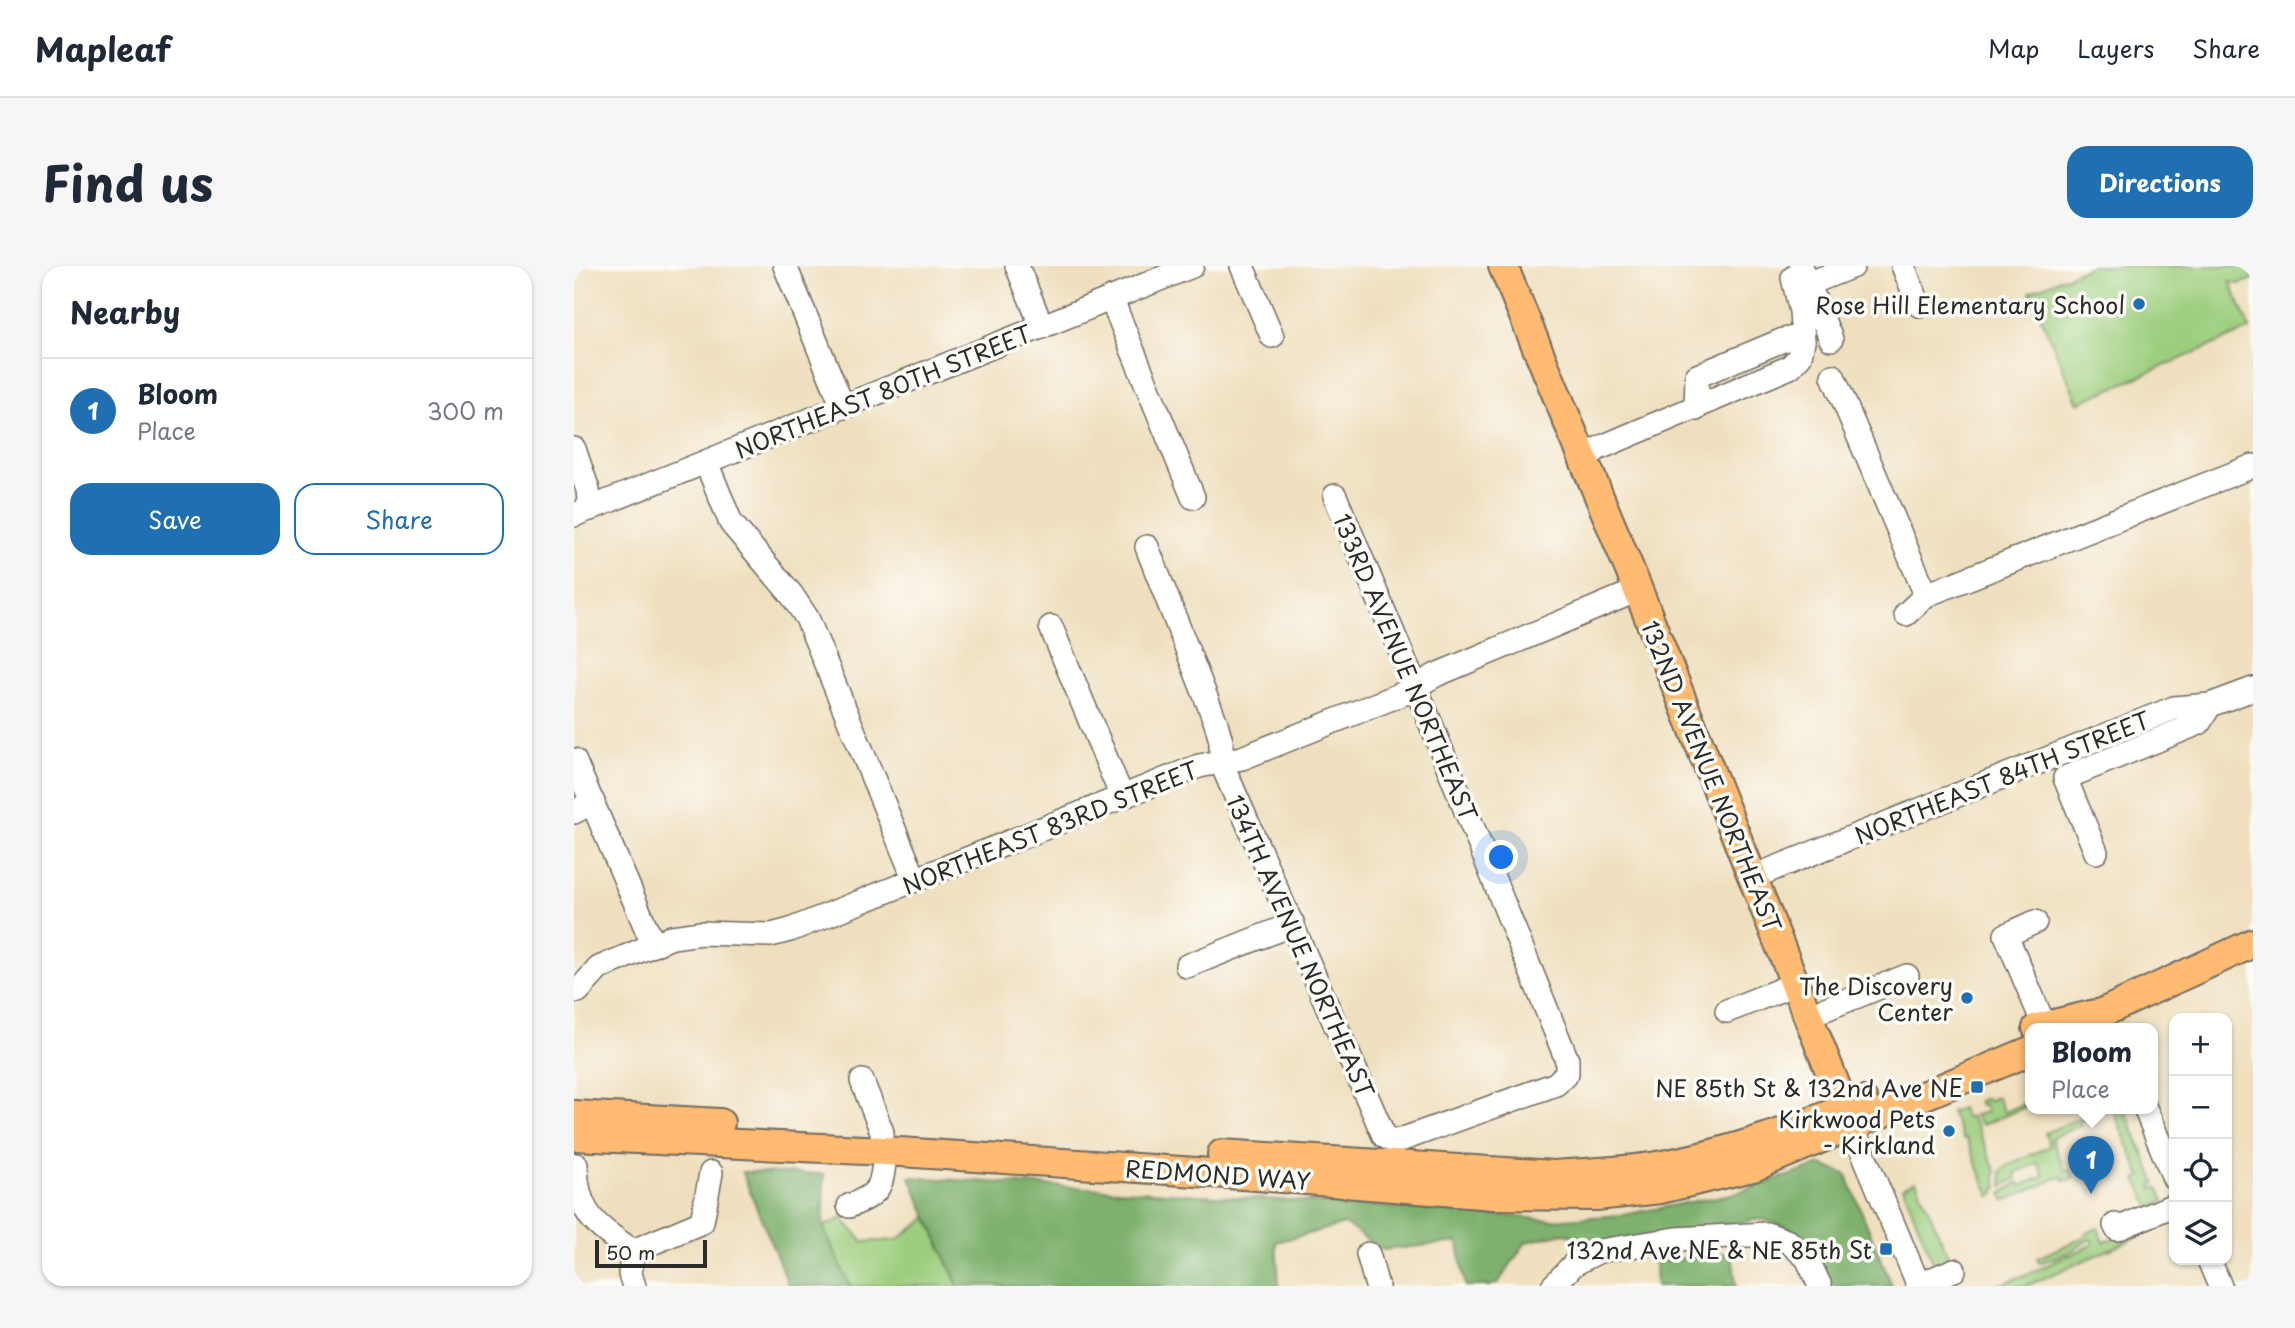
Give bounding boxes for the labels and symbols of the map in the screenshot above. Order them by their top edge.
place label: Rose Hill Elementary School [1815,287,2125,322]
marker: Rose Hill Elementary School [2131,296,2147,312]
street label: NORTHEAST 80TH STREET [729,315,1037,467]
street label: 133RD AVENUE NORTHEAST [1325,508,1487,826]
street label: 132ND AVENUE NORTHEAST [1633,615,1791,937]
street label: NORTHEAST 84TH STREET [1849,702,2155,852]
street label: NORTHEAST 83RD STREET [897,751,1203,902]
street label: 134TH AVENUE NORTHEAST [1218,789,1384,1103]
your location [1484,840,1518,874]
place label: The Discovery Center [1799,968,1953,1029]
marker: The Discovery Center [1959,990,1975,1006]
place label: NE 85th St & 132nd Ave NE [1655,1070,1963,1105]
marker: NE 85th St & 132nd Ave NE [1969,1079,1985,1095]
place label: Kirkwood Pets - Kirkland [1779,1101,1935,1162]
marker: Kirkwood Pets - Kirkland [1941,1123,1957,1139]
pin: 1 [2068,1136,2114,1194]
street label: REDMOND WAY [1124,1150,1312,1198]
place label: 132nd Ave NE & NE 85th St [1567,1232,1872,1267]
scale bar [595,1237,707,1269]
marker: 132nd Ave NE & NE 85th St [1878,1241,1894,1257]

